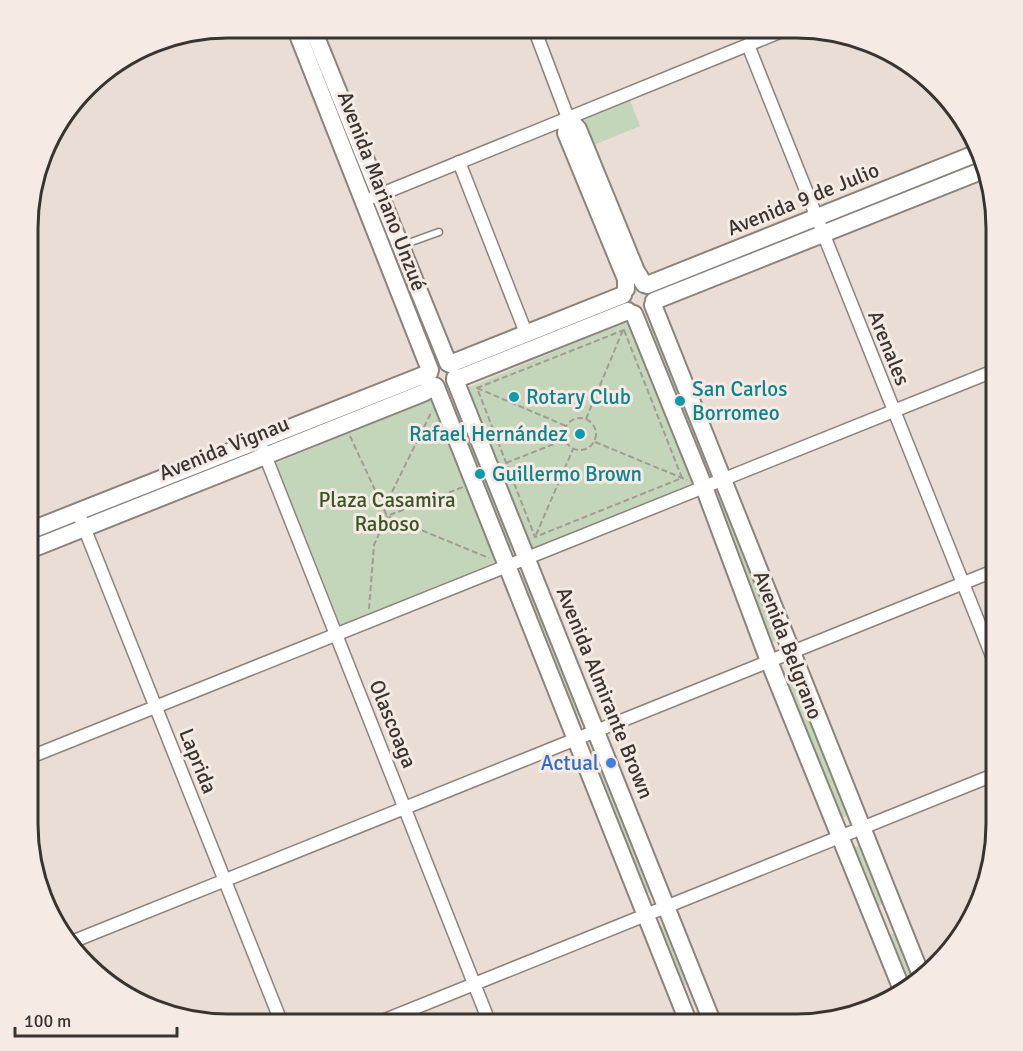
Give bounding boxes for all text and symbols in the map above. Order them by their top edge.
street label: Avenida Mariano Unzué [332,88,432,294]
street label: Avenida 9 de Julio [723,157,883,241]
street label: Arenales [862,307,916,389]
place label: San Carlos Borromeo [692,376,787,426]
place label: Rotary Club [526,384,631,410]
marker: Rotary Club [507,390,521,404]
marker: San Carlos Borromeo [673,394,687,408]
street label: Avenida Vignau [155,410,293,486]
place label: Rafael Hernández [409,421,568,447]
marker: Rafael Hernández [573,427,587,441]
place label: Guillermo Brown [492,461,642,487]
marker: Guillermo Brown [473,467,487,481]
park label: Plaza Casamira Raboso [318,487,456,537]
street label: Avenida Belgrano [748,567,828,723]
street label: Avenida Almirante Brown [551,583,659,803]
street label: Olascoaga [364,676,422,772]
street label: Laprida [173,725,223,797]
place label: Actual [541,750,599,776]
marker: Actual [604,756,618,770]
scale bar [15,1000,177,1038]
text: 100 m [24,1010,71,1032]

